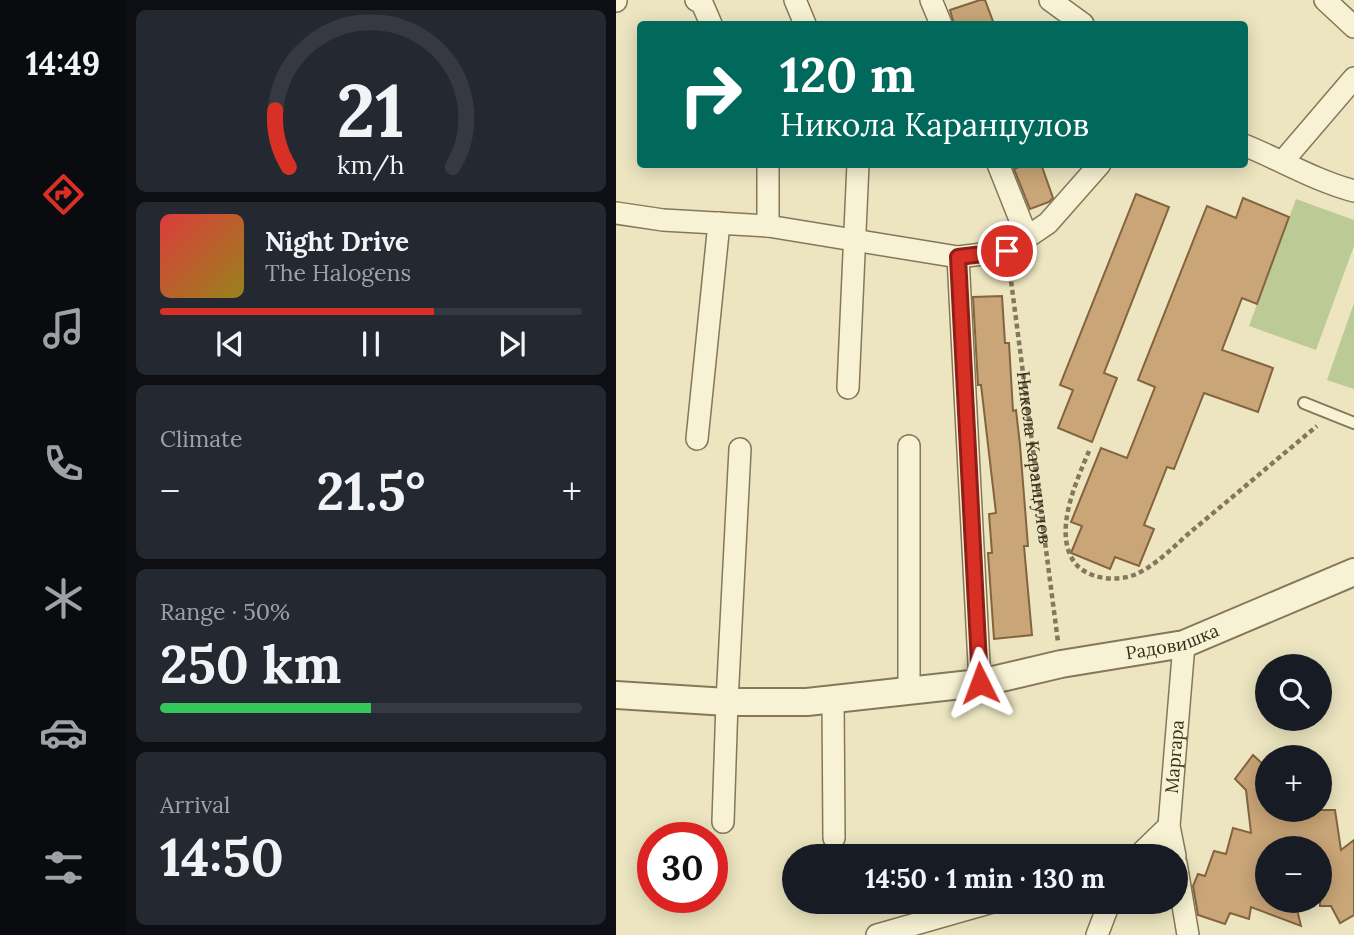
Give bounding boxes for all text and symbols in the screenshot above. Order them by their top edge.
text: 14:49 [26,43,100,84]
text: 120 m [780,43,915,105]
icon: right [665,49,756,140]
text: 21 [337,64,405,157]
text: Никола Каранџулов [780,104,1089,145]
text: km/h [337,149,405,181]
icon: directions [39,170,88,219]
pin [977,221,1037,281]
text: Night Drive [265,225,409,258]
icon: arrive [988,232,1026,270]
text: The Halogens [265,258,411,287]
icon: music [39,304,88,353]
icon: previous [211,325,249,363]
icon: pause [352,325,390,363]
icon: next [493,325,531,363]
street label: Никола Каранџулов [1012,370,1057,545]
text: Climate [160,424,242,453]
icon: phone [39,439,88,488]
text: 21.5° [317,458,425,524]
text: − [160,467,180,515]
text: + [562,467,582,515]
icon: climate [39,574,88,623]
text: Range · 50% [160,597,290,626]
street label: Радовишка [1124,619,1222,664]
text: 250 km [160,631,341,697]
position arrow [943,646,1017,720]
map controls [1255,654,1332,913]
button: search [1255,654,1332,731]
icon: car [39,708,88,757]
street label: Маргара [1160,719,1189,795]
button: + [1255,745,1332,822]
text: Arrival [160,790,230,819]
speed limit sign: 30 [637,822,728,913]
text: 14:50 [160,824,284,890]
button: − [1255,836,1332,913]
icon: filters [39,843,88,892]
text: 14:50 · 1 min · 130 m [865,862,1105,895]

